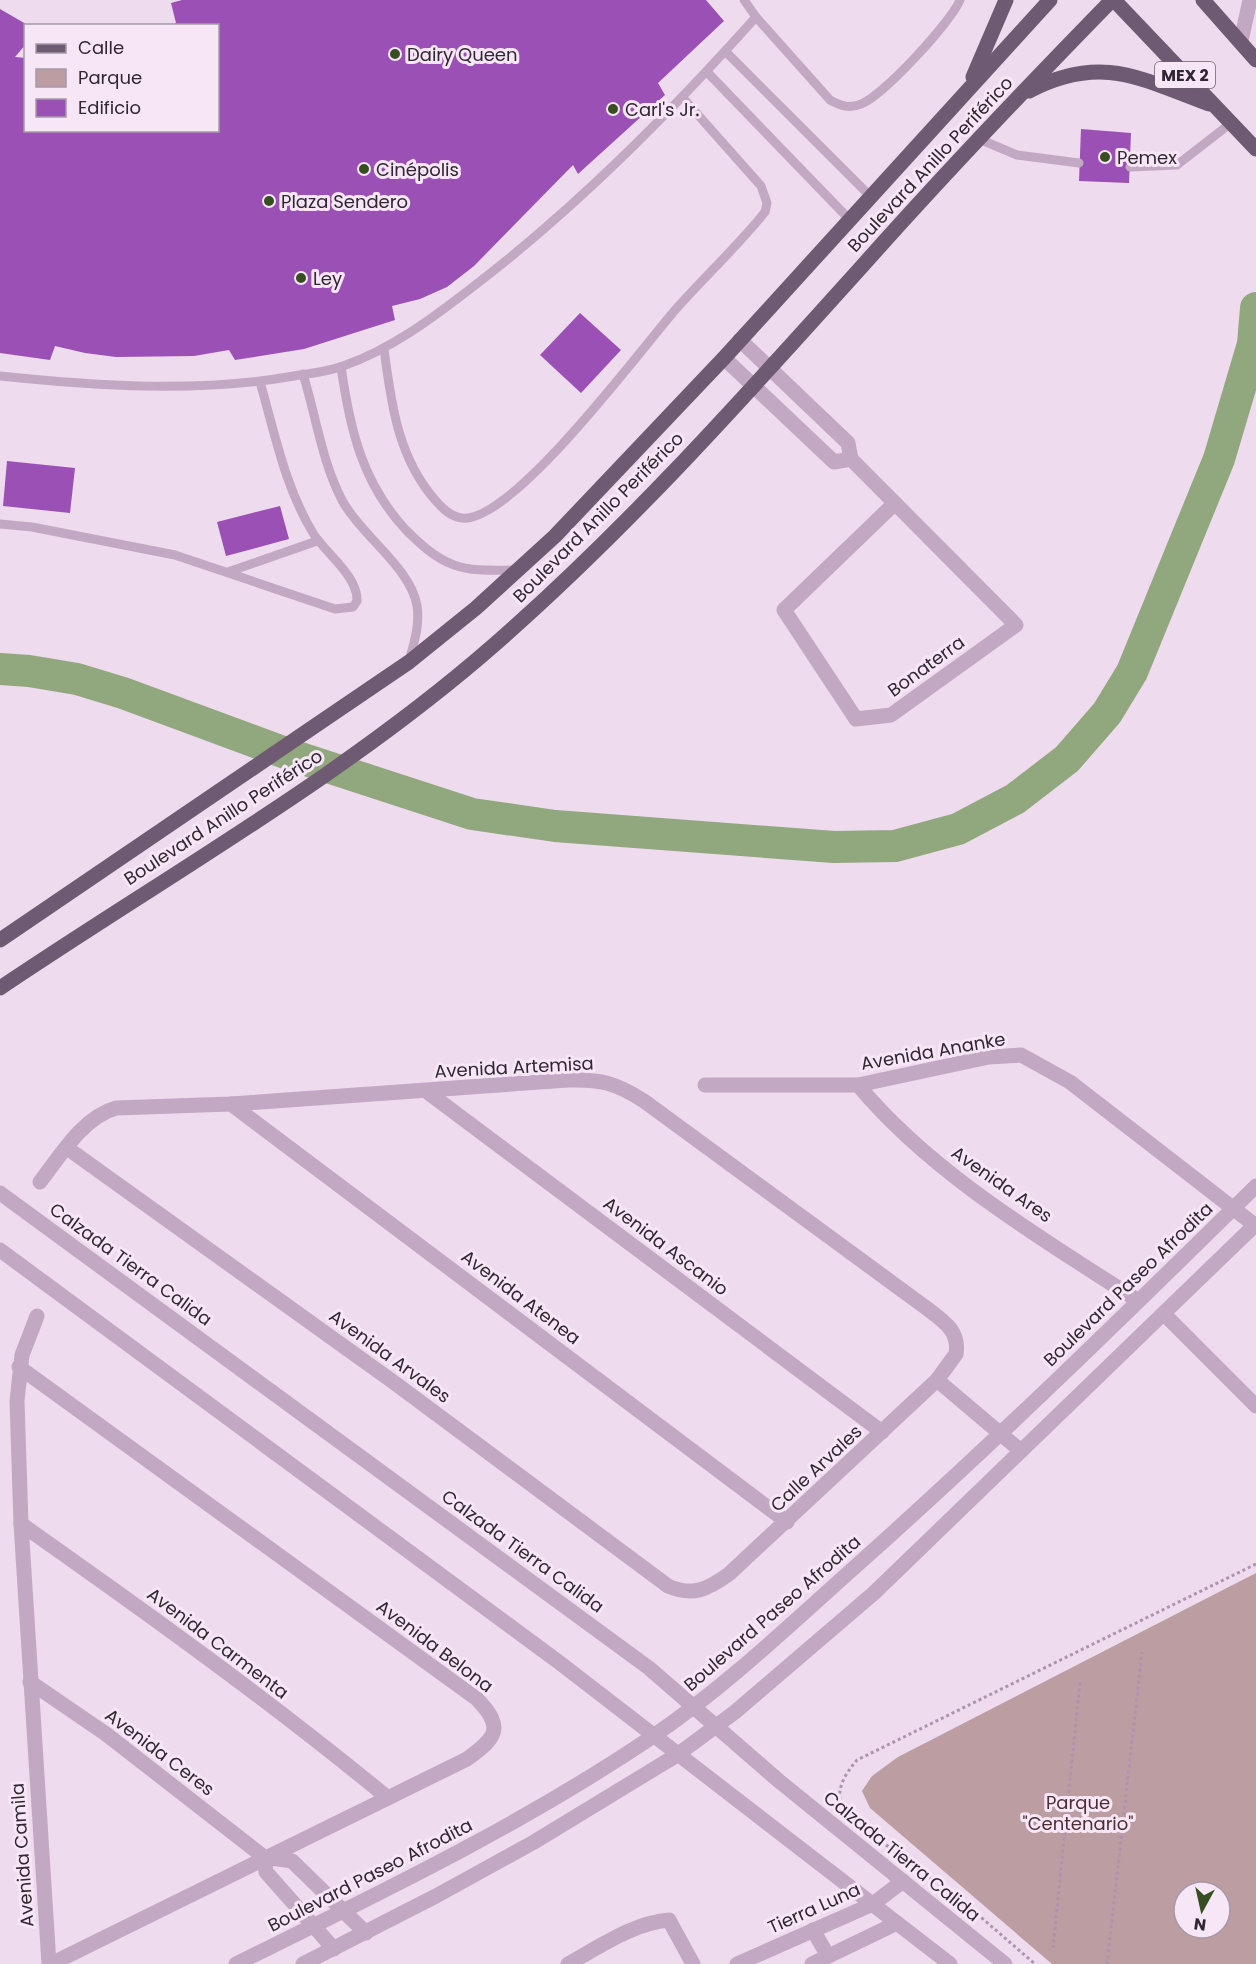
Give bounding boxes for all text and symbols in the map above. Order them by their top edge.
legend [24,24,219,132]
text: Calle [78,35,124,60]
place label: Dairy Queen [407,42,518,67]
marker: Dairy Queen [388,47,402,61]
road number: MEX 2 [1155,62,1215,88]
text: Parque [78,65,142,90]
street label: Boulevard Anillo Periférico [842,71,1018,257]
text: Edificio [78,95,141,120]
place label: Carl's Jr. [625,97,699,122]
marker: Carl's Jr. [606,102,620,116]
place label: Pemex [1117,145,1177,170]
marker: Pemex [1098,150,1112,164]
place label: Cinépolis [376,157,459,182]
marker: Cinépolis [357,162,371,176]
place label: Plaza Sendero [281,189,408,214]
marker: Plaza Sendero [262,194,276,208]
place label: Ley [313,266,342,291]
marker: Ley [294,271,308,285]
street label: Boulevard Anillo Periférico [507,426,689,608]
street label: Bonaterra [882,630,970,702]
street label: Boulevard Anillo Periférico [119,743,327,891]
street label: Avenida Ananke [859,1026,1007,1076]
street label: Avenida Artemisa [434,1050,594,1084]
street label: Avenida Ares [947,1140,1057,1228]
street label: Avenida Ascanio [598,1191,734,1301]
street label: Boulevard Paseo Afrodita [1038,1196,1218,1372]
street label: Calzada Tierra Calida [45,1197,217,1331]
street label: Avenida Atenea [456,1244,586,1350]
street label: Avenida Arvales [324,1303,456,1409]
street label: Calle Arvales [765,1419,867,1517]
street label: Calzada Tierra Calida [437,1484,609,1618]
street label: Boulevard Paseo Afrodita [678,1529,866,1697]
street label: Avenida Carmenta [142,1582,294,1704]
street label: Avenida Belona [371,1594,499,1698]
street label: Avenida Ceres [100,1703,220,1801]
street label: Avenida Camila [5,1782,39,1928]
street label: Calzada Tierra Calida [818,1785,986,1927]
park label: Parque "Centenario" [1022,1790,1134,1836]
street label: Boulevard Paseo Afrodita [263,1812,477,1938]
street label: Tierra Luna [764,1877,864,1939]
north arrow [1172,1880,1232,1940]
text: N [1192,1912,1208,1937]

